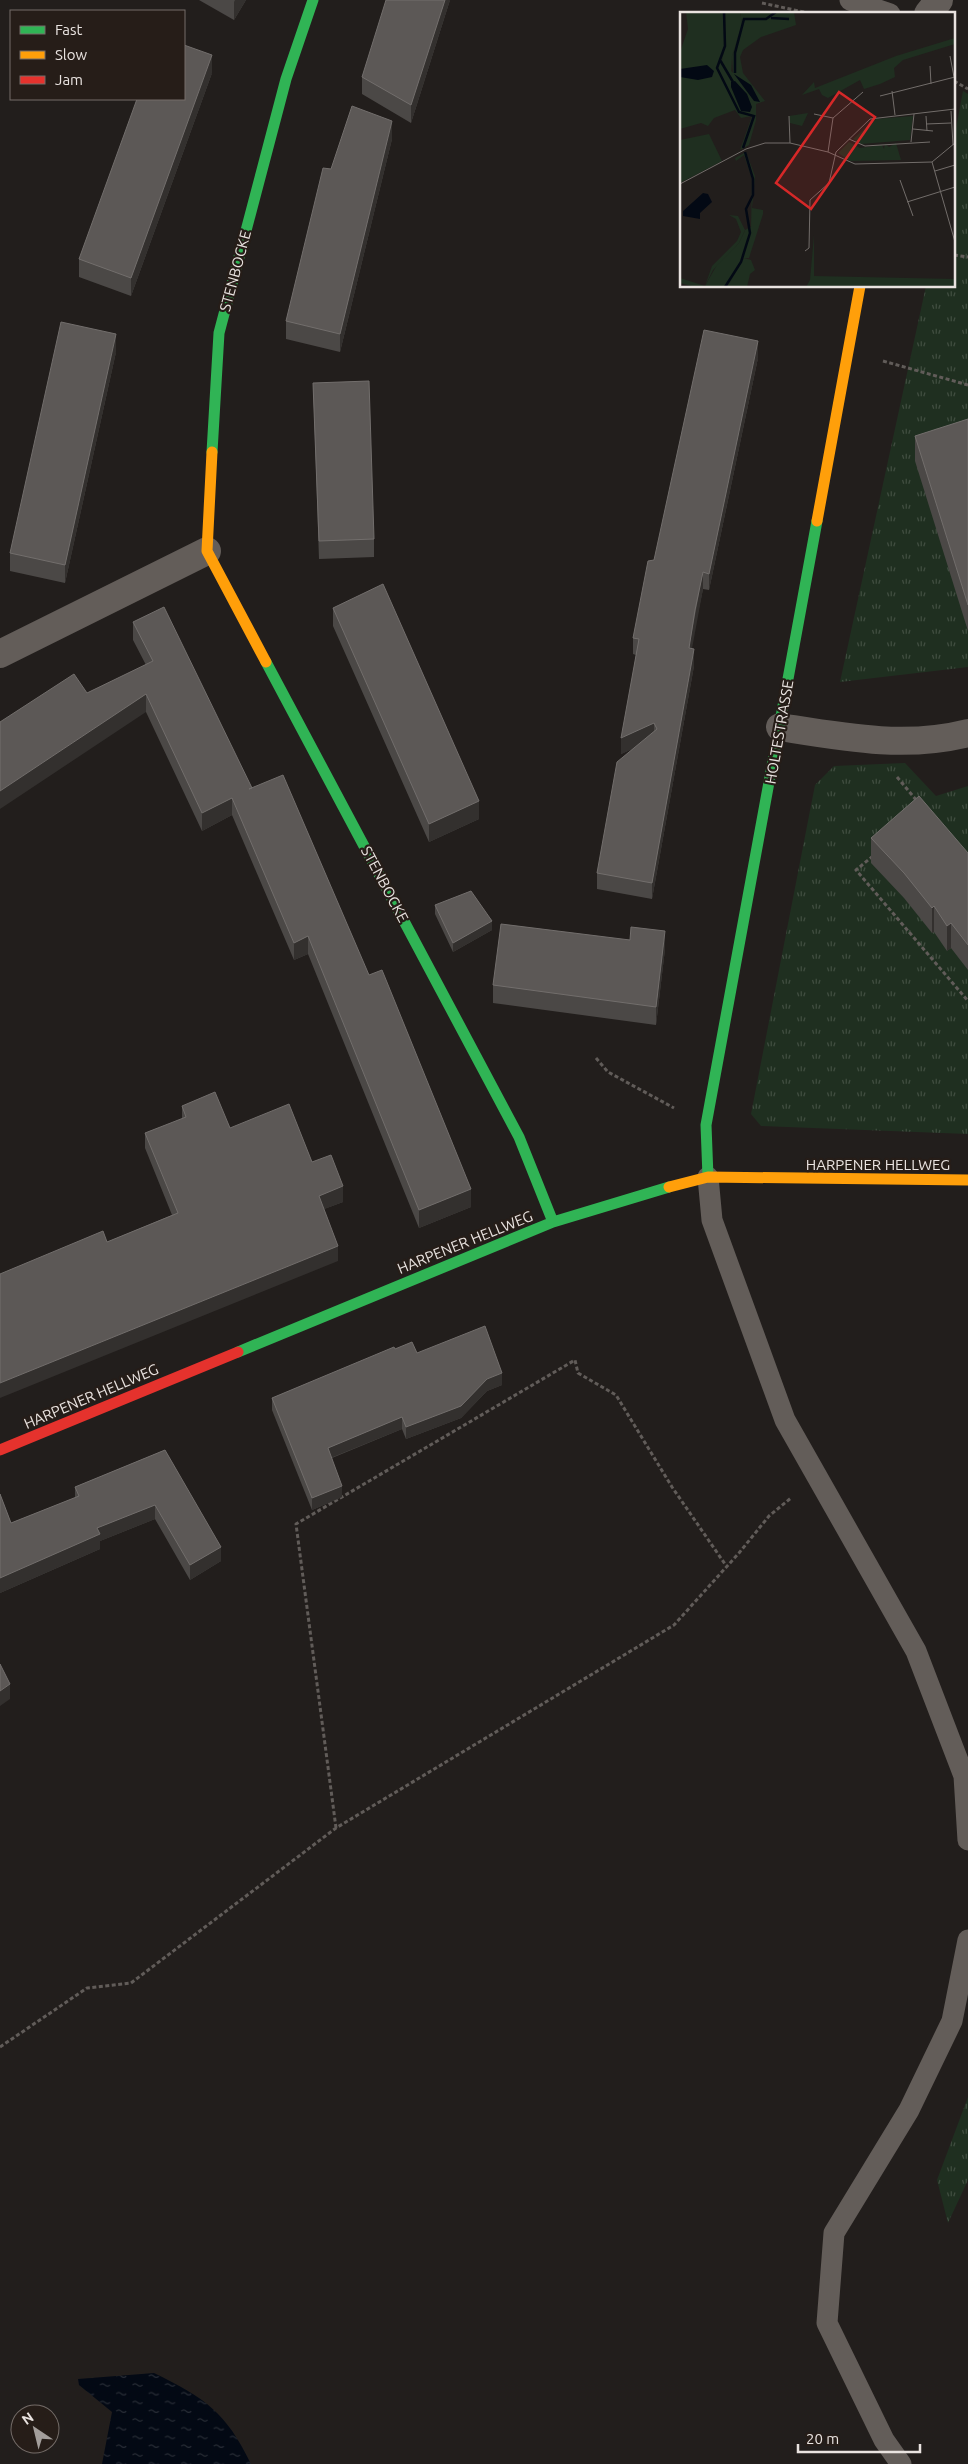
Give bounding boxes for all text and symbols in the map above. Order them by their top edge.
legend [10,10,185,100]
inset map [680,12,956,288]
text: Fast [55,21,83,38]
text: Slow [55,46,88,63]
text: Jam [55,71,83,88]
street label: STENBOCKE [216,229,254,313]
street label: HOLTESTRASSE [762,679,796,785]
street label: STENBOCKE [358,843,412,925]
street label: HARPENER HELLWEG [806,1156,950,1173]
street label: HARPENER HELLWEG [395,1207,535,1277]
street label: HARPENER HELLWEG [21,1360,161,1432]
north arrow [10,2404,60,2454]
text: N [19,2409,36,2428]
scale bar [798,2422,920,2454]
text: 20 m [806,2430,839,2447]

